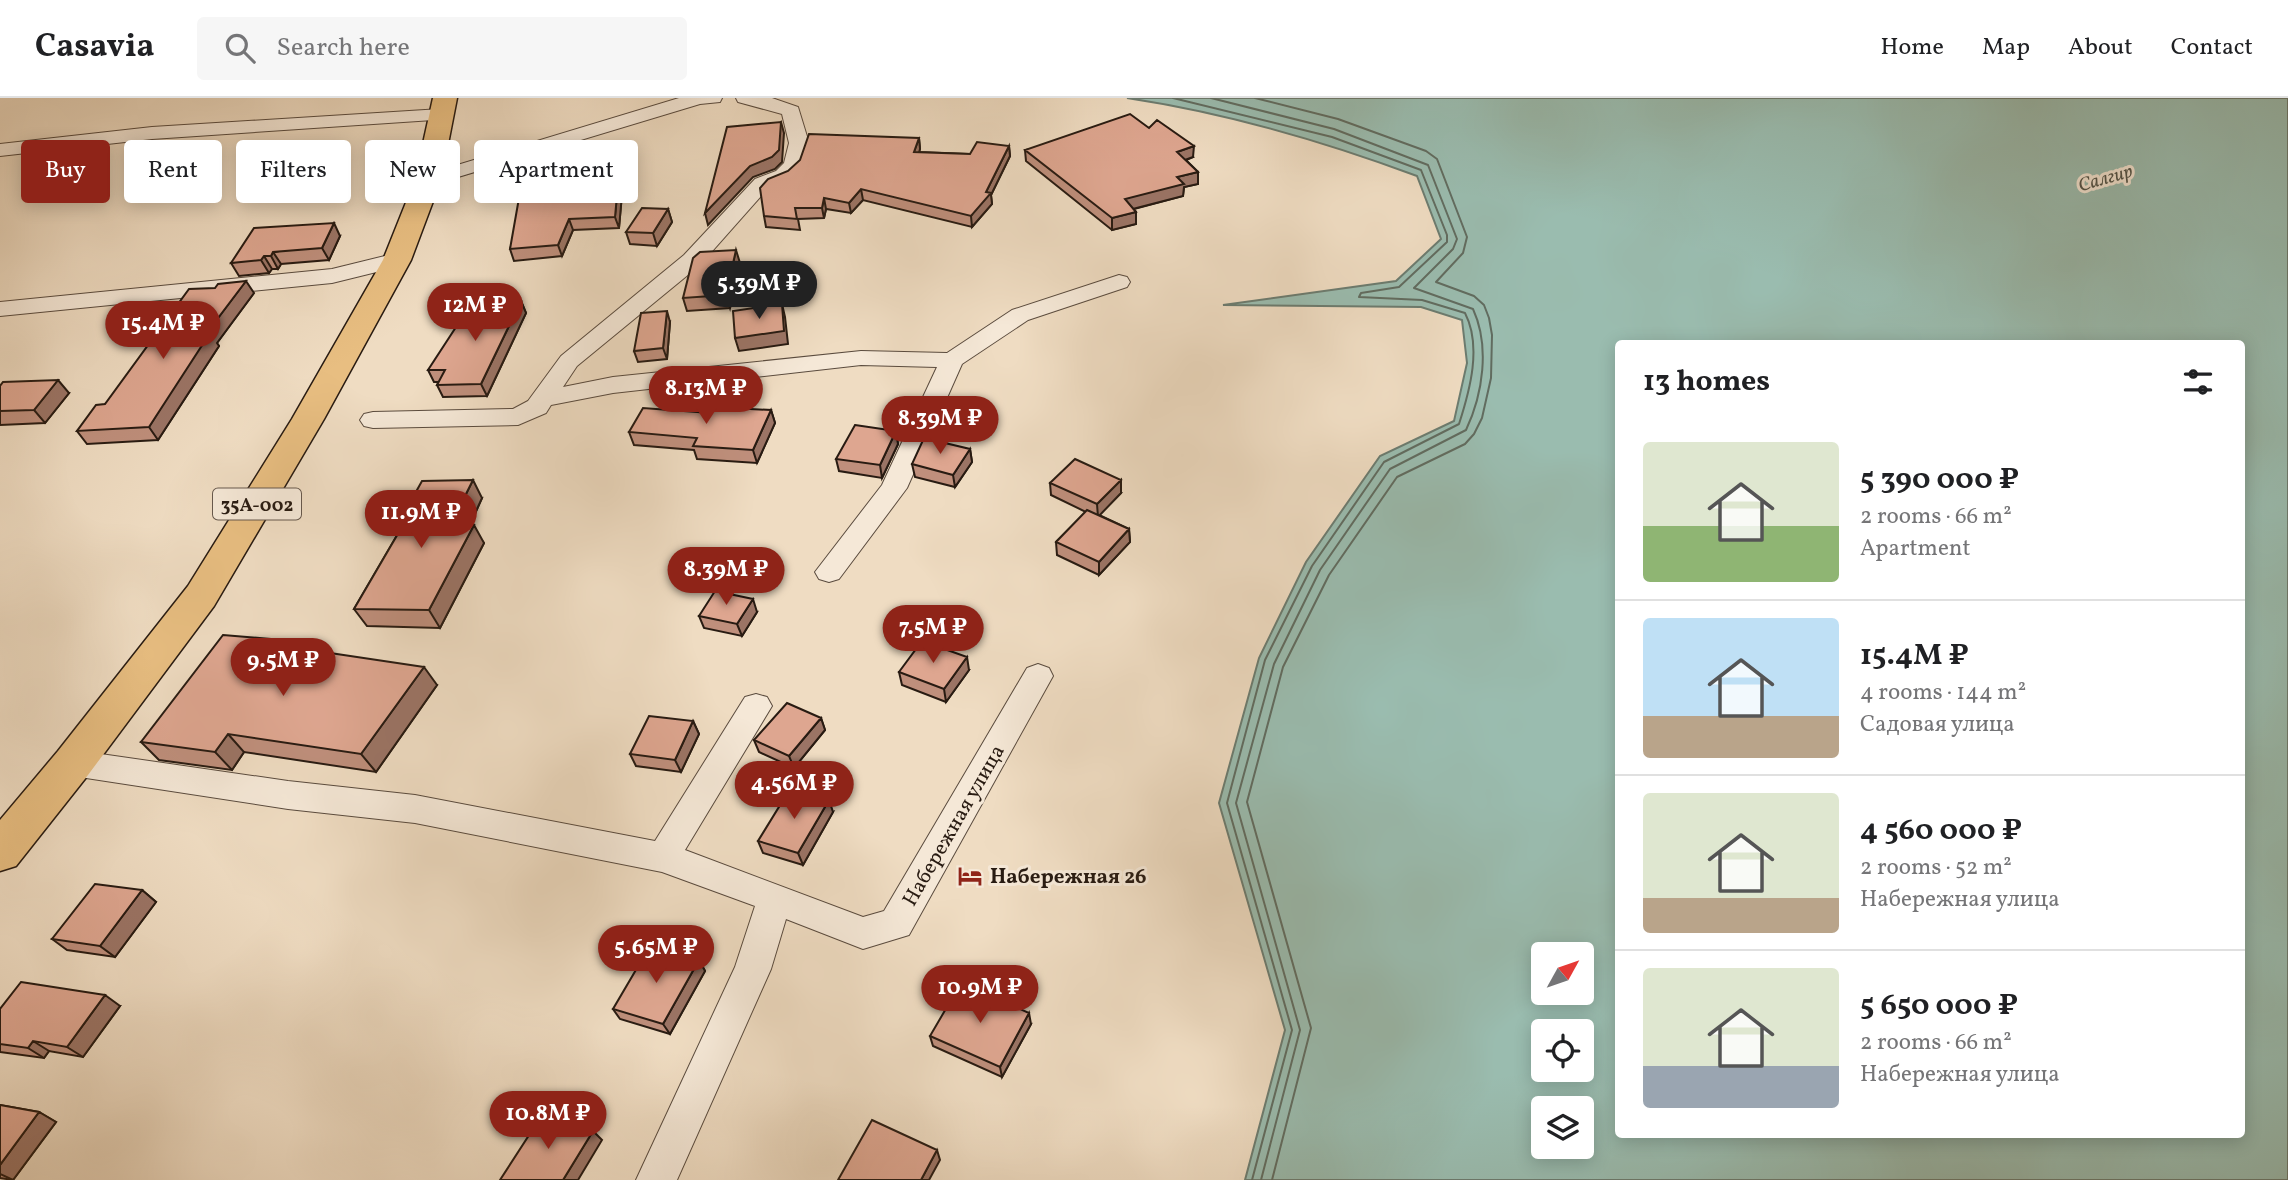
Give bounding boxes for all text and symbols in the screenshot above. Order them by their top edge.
search box [197,17,687,80]
text: Casavia [35,25,155,71]
icon: search [221,29,259,67]
text: Search here [277,30,410,66]
text: Home [1880,31,1944,65]
text: Map [1982,31,2030,65]
text: About [2068,31,2133,65]
text: Contact [2171,31,2253,65]
chip: Buy [21,140,110,203]
chip: Rent [124,140,222,203]
chip: Filters [236,140,351,203]
chip: New [365,140,460,203]
chip: Apartment [474,140,638,203]
water label: Салгир [2075,159,2136,199]
pin: 5.39M ₽ [694,262,824,321]
text: 5.39M ₽ [717,268,801,300]
pin: 12M ₽ [426,284,524,343]
text: 12M ₽ [443,290,507,322]
pin: 15.4M ₽ [98,302,228,361]
text: 15.4M ₽ [121,308,205,340]
text: 13 homes [1643,361,1770,403]
icon: filters [2179,363,2217,401]
pin: 8.13M ₽ [641,366,771,426]
text: 8.13M ₽ [665,373,747,405]
pin: 8.39M ₽ [875,396,1005,456]
text: 8.39M ₽ [898,403,982,435]
text: 5 390 000 ₽ [1860,459,2019,501]
icon: home [1699,470,1783,554]
road number: 35А-002 [213,488,301,520]
pin: 11.9M ₽ [356,490,486,550]
text: 11.9M ₽ [381,497,461,529]
text: 2 rooms · 66 m² [1860,501,2012,533]
text: Apartment [1860,533,1971,565]
pin: 8.39M ₽ [661,547,791,607]
text: 8.39M ₽ [684,554,768,586]
pin: 7.5M ₽ [876,606,990,665]
text: 7.5M ₽ [899,612,967,644]
text: 15.4M ₽ [1860,635,1969,677]
pin: 9.5M ₽ [226,638,340,698]
text: 9.5M ₽ [247,645,319,677]
icon: home [1699,646,1783,730]
text: 4 rooms · 144 m² [1860,677,2026,709]
text: Садовая улица [1860,709,2015,741]
street label: Набережная улица [896,740,1012,912]
pin: 4.56M ₽ [729,762,859,821]
text: 4.56M ₽ [751,768,837,800]
text: 4 560 000 ₽ [1860,810,2022,852]
icon: home [1699,821,1783,905]
text: 2 rooms · 52 m² [1860,852,2012,884]
hotel icon: Набережная 26 [956,862,984,890]
place label: Набережная 26 [990,863,1147,892]
text: Набережная улица [1860,884,2060,916]
pin: 5.65M ₽ [591,926,721,985]
text: 5.65M ₽ [614,932,698,964]
north arrow [1531,942,1594,1004]
map controls [1531,942,1594,1159]
pin: 10.9M ₽ [915,965,1045,1025]
text: 10.9M ₽ [937,972,1023,1004]
text: 5 650 000 ₽ [1860,985,2018,1027]
icon: home [1699,996,1783,1080]
button: locate [1531,1019,1594,1082]
text: 2 rooms · 66 m² [1860,1027,2012,1059]
text: Набережная улица [1860,1059,2060,1091]
pin: 10.8M ₽ [483,1091,613,1151]
button: layers [1531,1096,1594,1159]
text: 10.8M ₽ [505,1098,591,1130]

